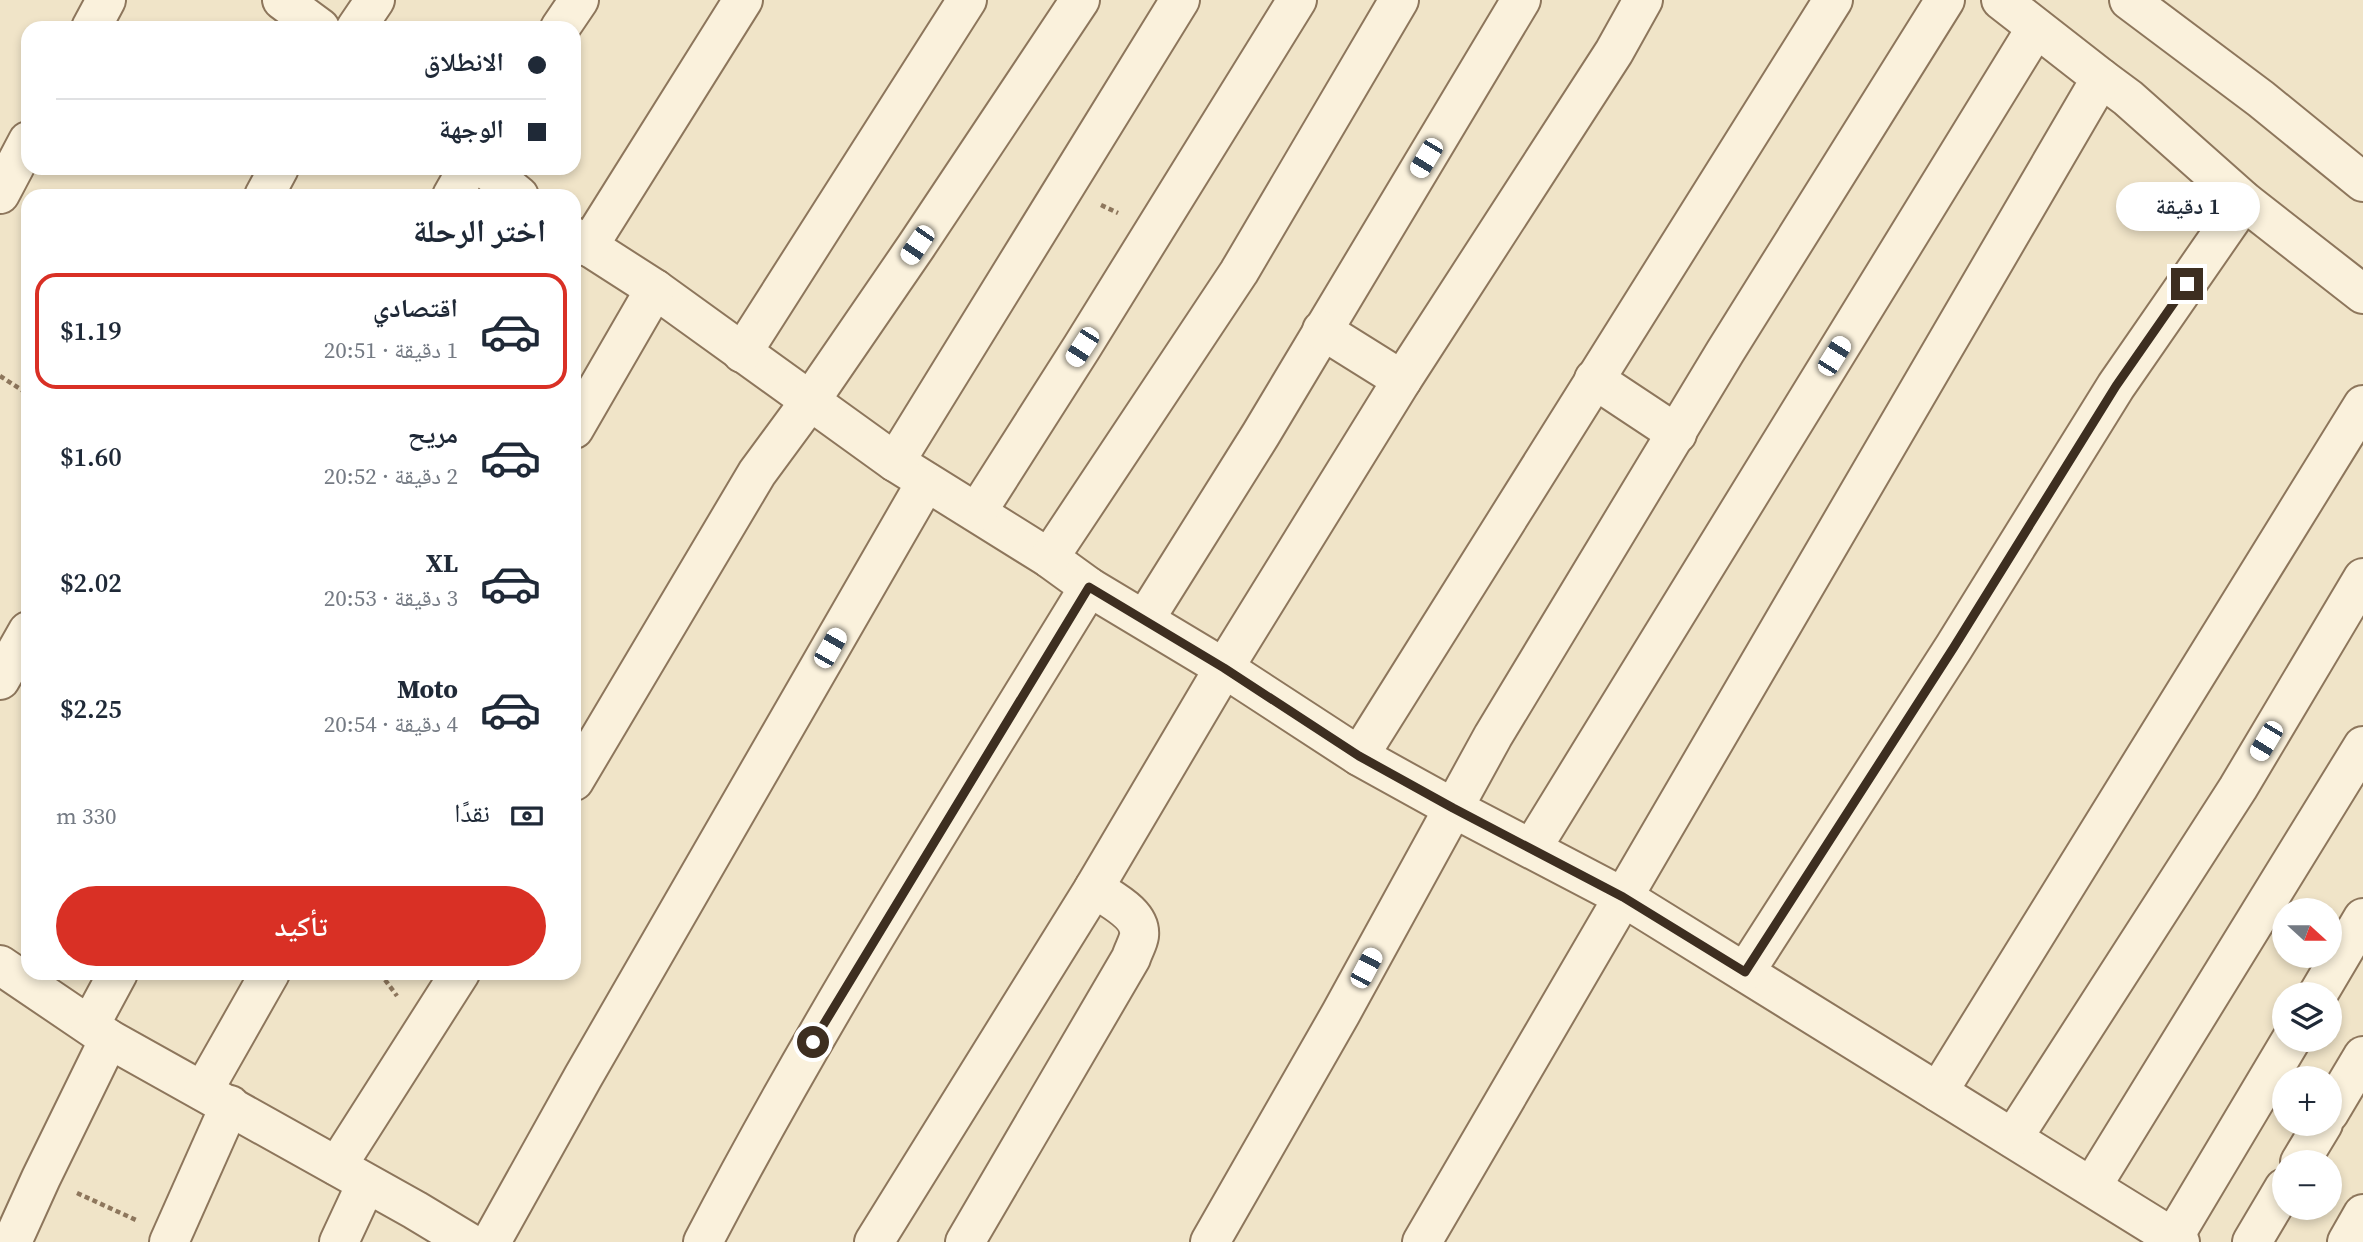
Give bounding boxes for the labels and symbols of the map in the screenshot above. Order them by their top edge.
car [1407,135,1446,181]
callout: 1 دقيقة [2115,182,2259,232]
car [897,222,938,268]
route end [2171,268,2203,300]
car [1062,324,1103,370]
car [1814,333,1855,379]
car [811,625,850,671]
car [2247,718,2286,764]
north arrow [2272,898,2342,968]
car [1347,945,1386,991]
route start [797,1026,829,1058]

